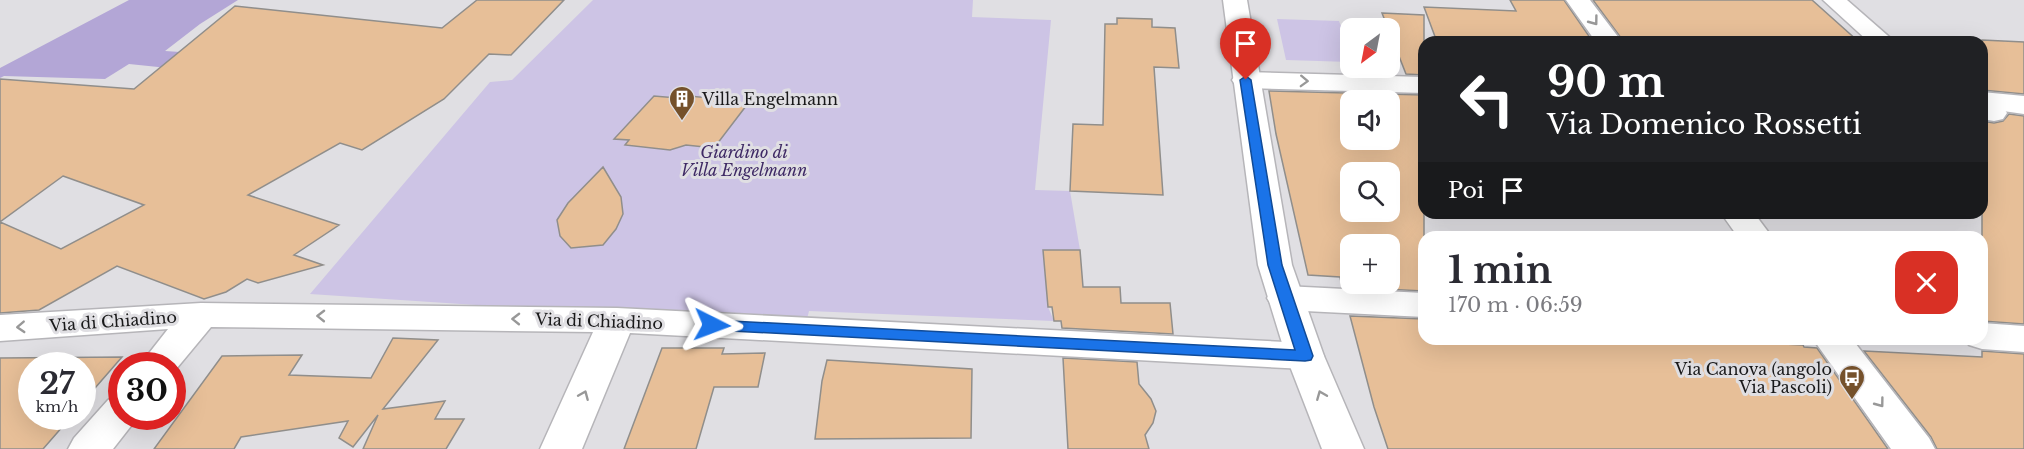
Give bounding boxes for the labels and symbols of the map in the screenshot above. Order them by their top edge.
one-way arrow [1586,14,1597,25]
pin [1220,18,1271,80]
north arrow [1340,18,1400,78]
one-way arrow [1300,75,1309,88]
building icon: Villa Engelmann [667,84,697,122]
place label: Villa Engelmann [701,89,838,109]
park label: Giardino di Villa Engelmann [681,142,807,180]
position arrow [680,293,744,357]
street label: Via di Chiadino [48,307,177,336]
street label: Via di Chiadino [534,309,663,333]
one-way arrow [317,310,326,322]
one-way arrow [512,313,521,325]
one-way arrow [17,320,26,333]
speed limit sign: 30 [108,352,186,430]
place label: Via Canova (angolo Via Pascoli) [1674,359,1832,397]
bus stop icon: Via Canova (angolo Via Pascoli) [1837,363,1867,401]
one-way arrow [1316,390,1328,401]
one-way arrow [577,391,589,402]
one-way arrow [1872,396,1883,407]

